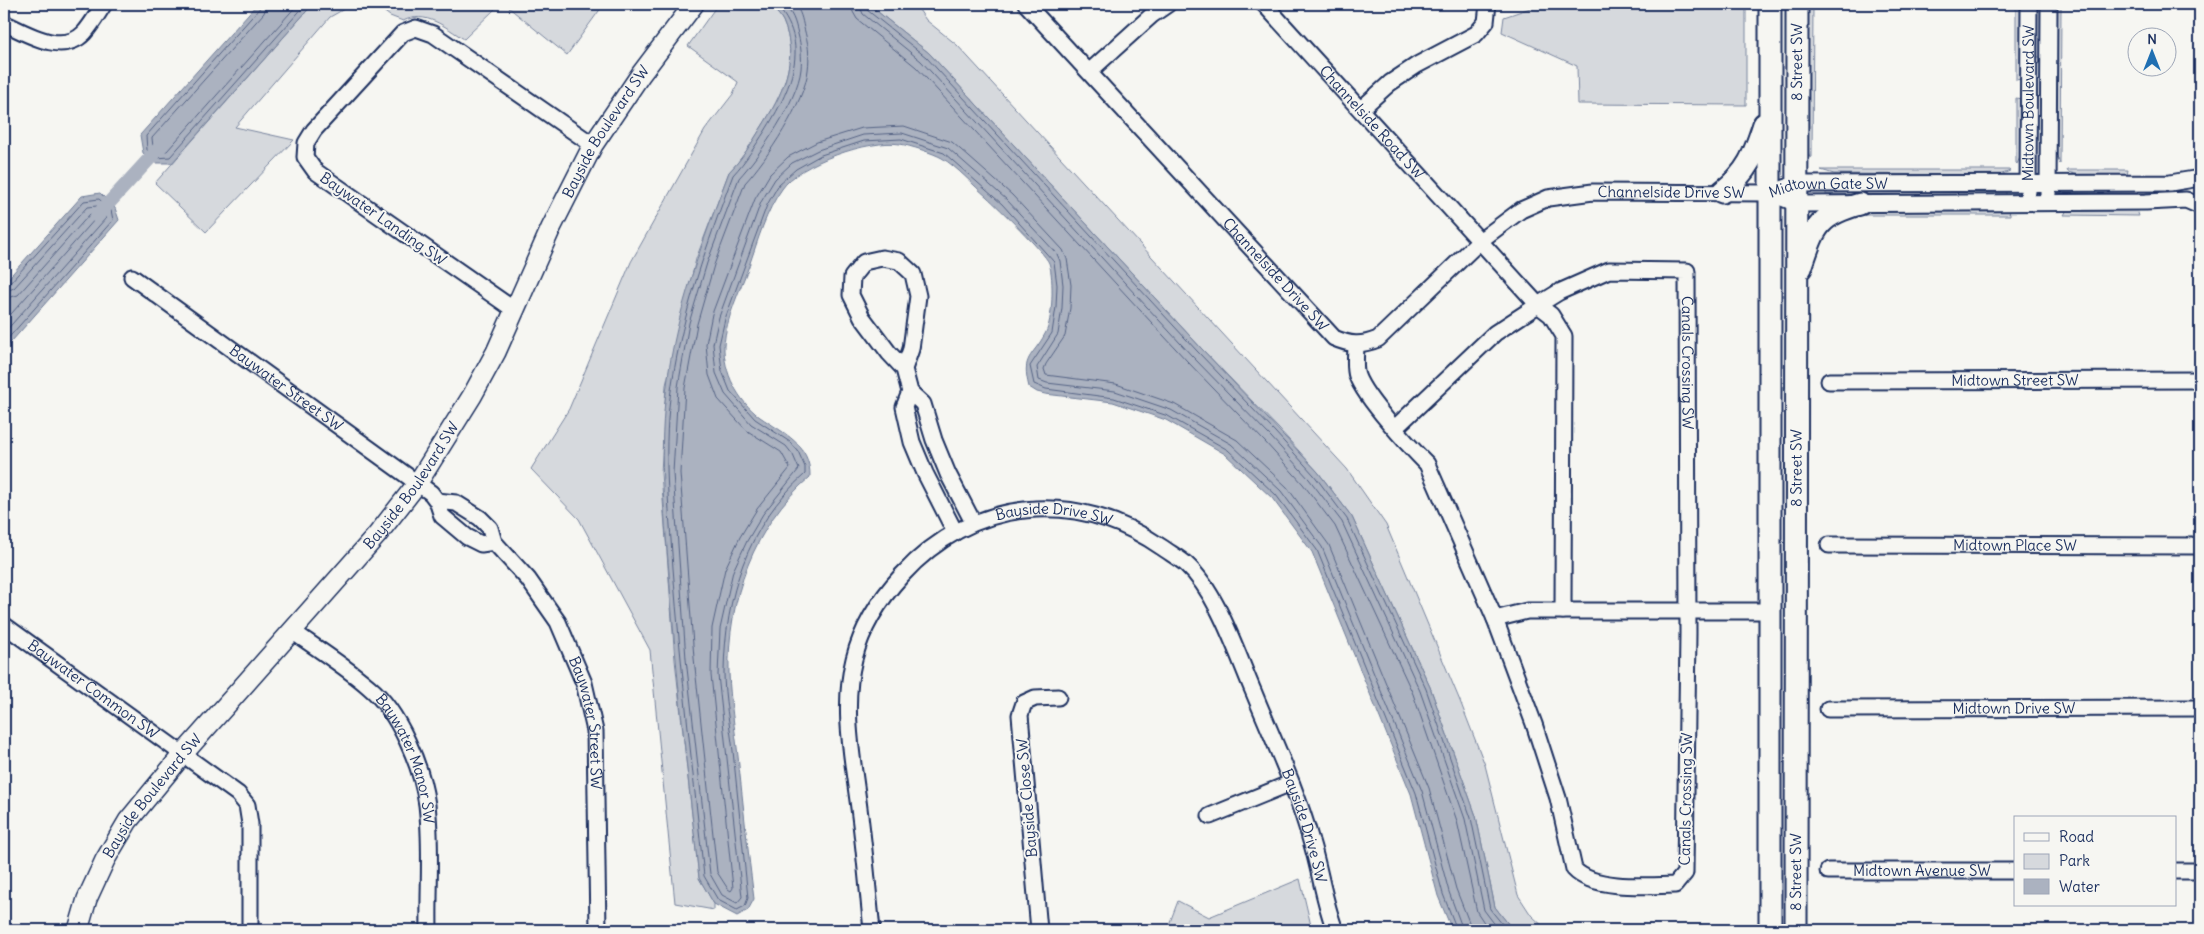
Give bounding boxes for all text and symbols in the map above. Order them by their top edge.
street label: 8 Street SW [1787,23,1806,101]
street label: Midtown Boulevard SW [2018,24,2038,181]
north arrow [2126,28,2176,78]
text: N [2147,30,2157,48]
street label: Bayside Boulevard SW [558,61,653,201]
street label: Channelside Road SW [1315,61,1429,183]
street label: Baywater Landing SW [316,168,450,270]
street label: Midtown Gate SW [1766,174,1888,202]
street label: Channelside Drive SW [1597,182,1746,202]
street label: Channelside Drive SW [1219,213,1333,335]
street label: Canals Crossing SW [1678,296,1697,430]
street label: Baywater Street SW [226,340,347,435]
street label: Midtown Street SW [1951,370,2079,390]
street label: Bayside Boulevard SW [359,418,463,553]
street label: 8 Street SW [1786,429,1806,507]
street label: Bayside Drive SW [993,499,1116,530]
street label: Midtown Place SW [1953,535,2077,555]
street label: Baywater Common SW [24,635,163,743]
street label: Baywater Street SW [565,653,606,790]
street label: Baywater Manor SW [372,689,439,825]
street label: Midtown Drive SW [1952,698,2076,718]
street label: Bayside Boulevard SW [98,729,206,861]
street label: Canals Crossing SW [1675,732,1696,866]
street label: Bayside Close SW [1012,737,1041,858]
street label: Bayside Drive SW [1278,766,1331,885]
legend [2014,816,2176,906]
text: Road [2059,827,2094,846]
street label: 8 Street SW [1786,833,1805,911]
text: Park [2059,851,2090,870]
street label: Midtown Avenue SW [1853,861,1991,880]
text: Water [2059,877,2100,896]

